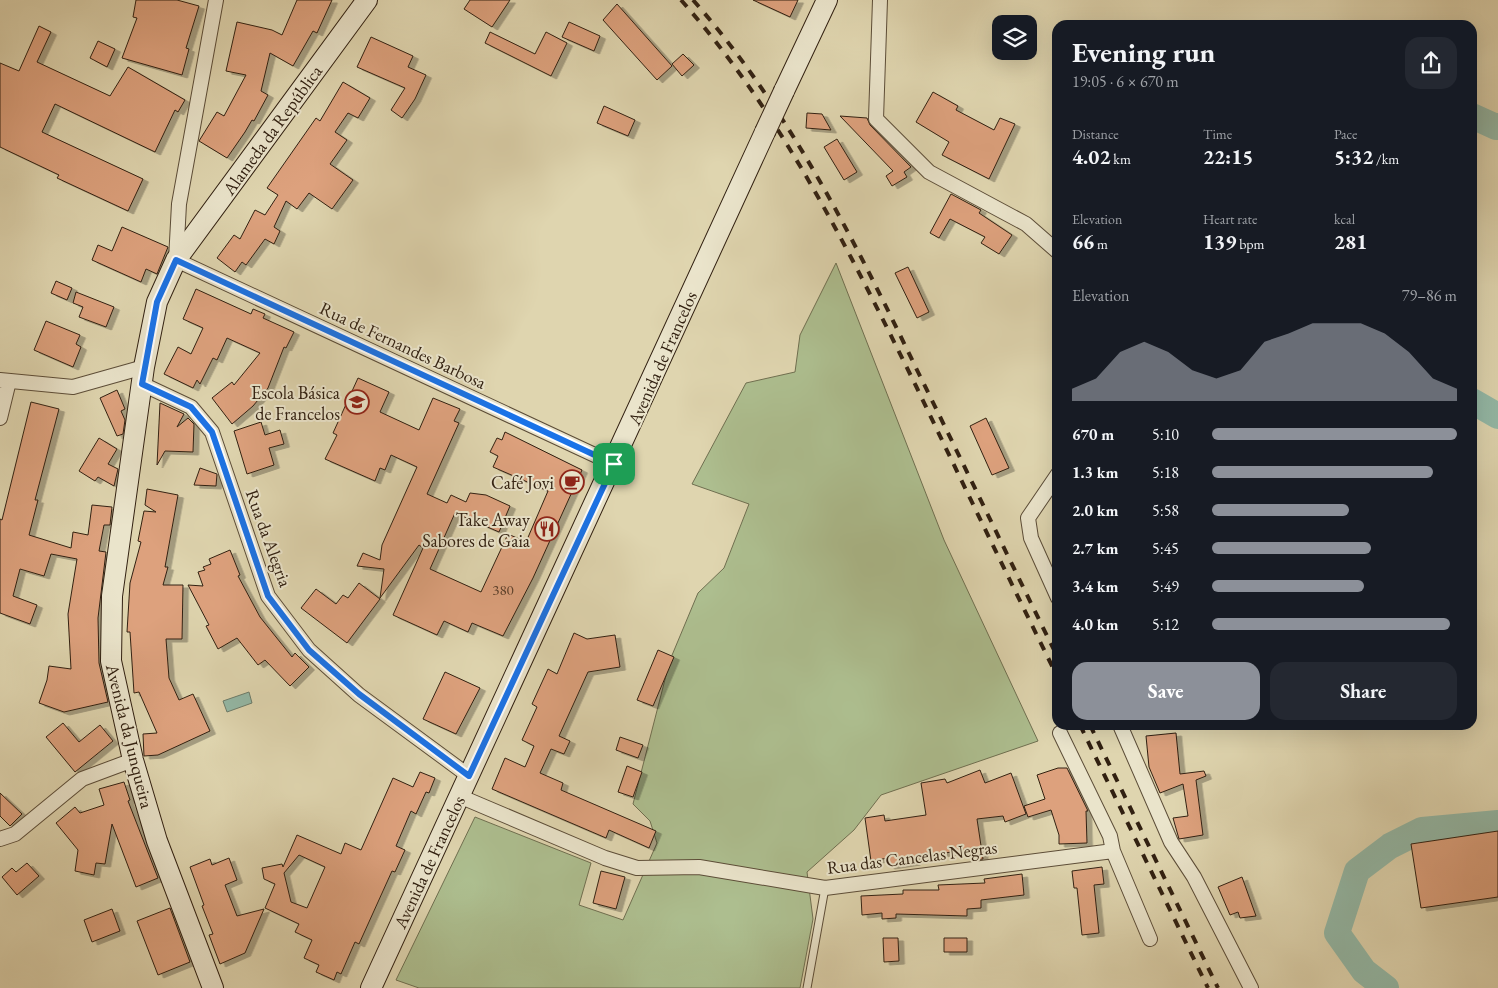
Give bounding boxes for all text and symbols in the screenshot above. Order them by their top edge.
map controls [992,15,1037,60]
button: layers [992,15,1037,60]
text: Evening run [1072,34,1215,70]
button: share [1405,37,1457,89]
street label: Alameda da República [216,60,327,200]
text: 19:05 · 6 × 670 m [1072,71,1179,92]
text: Distance [1072,125,1119,143]
text: Time [1203,125,1232,143]
text: Pace [1334,125,1358,143]
text: 4.02 [1072,143,1111,170]
text: 22:15 [1203,143,1253,170]
text: 5:32 [1334,143,1373,170]
text: km [1111,150,1131,168]
text: /km [1373,150,1399,168]
text: Elevation [1072,210,1122,228]
text: Heart rate [1203,210,1257,228]
text: kcal [1334,210,1355,228]
text: 66 [1072,228,1094,255]
text: 139 [1203,228,1236,255]
text: 281 [1334,228,1367,255]
text: m [1094,235,1108,253]
text: bpm [1236,235,1265,253]
text: Elevation [1072,285,1130,306]
text: 79–86 m [1402,285,1457,306]
street label: Avenida de Francelos [622,287,702,429]
street label: Rua de Fernandes Barbosa [316,296,491,394]
place label: Escola Básica de Francelos [251,381,341,425]
school or university icon: Escola Básica de Francelos [344,389,370,415]
text: 670 m [1072,424,1114,445]
text: 5:10 [1152,424,1179,445]
pin [593,443,635,485]
icon: arrive [600,450,628,478]
text: 1.3 km [1072,462,1118,483]
text: 5:18 [1152,462,1179,483]
cafe icon: Café Jovi [559,469,585,495]
place label: Café Jovi [491,471,555,494]
street label: Rua da Alegria [241,486,298,591]
text: 2.0 km [1072,500,1118,521]
text: 5:58 [1152,500,1179,521]
place label: Take Away Sabores de Gaia [422,508,531,552]
restaurant icon: Take Away Sabores de Gaia [534,516,560,542]
text: 2.7 km [1072,538,1118,559]
text: 5:45 [1152,538,1179,559]
text: 3.4 km [1072,576,1118,597]
text: 5:49 [1152,576,1179,597]
house number: 380 [492,580,514,599]
text: 4.0 km [1072,614,1118,635]
text: 5:12 [1152,614,1179,635]
street label: Avenida da Junqueira [101,660,159,811]
button: Save [1072,662,1260,720]
button: Share [1270,662,1457,720]
street label: Avenida de Francelos [388,792,470,933]
street label: Rua das Cancelas Negras [826,835,999,879]

